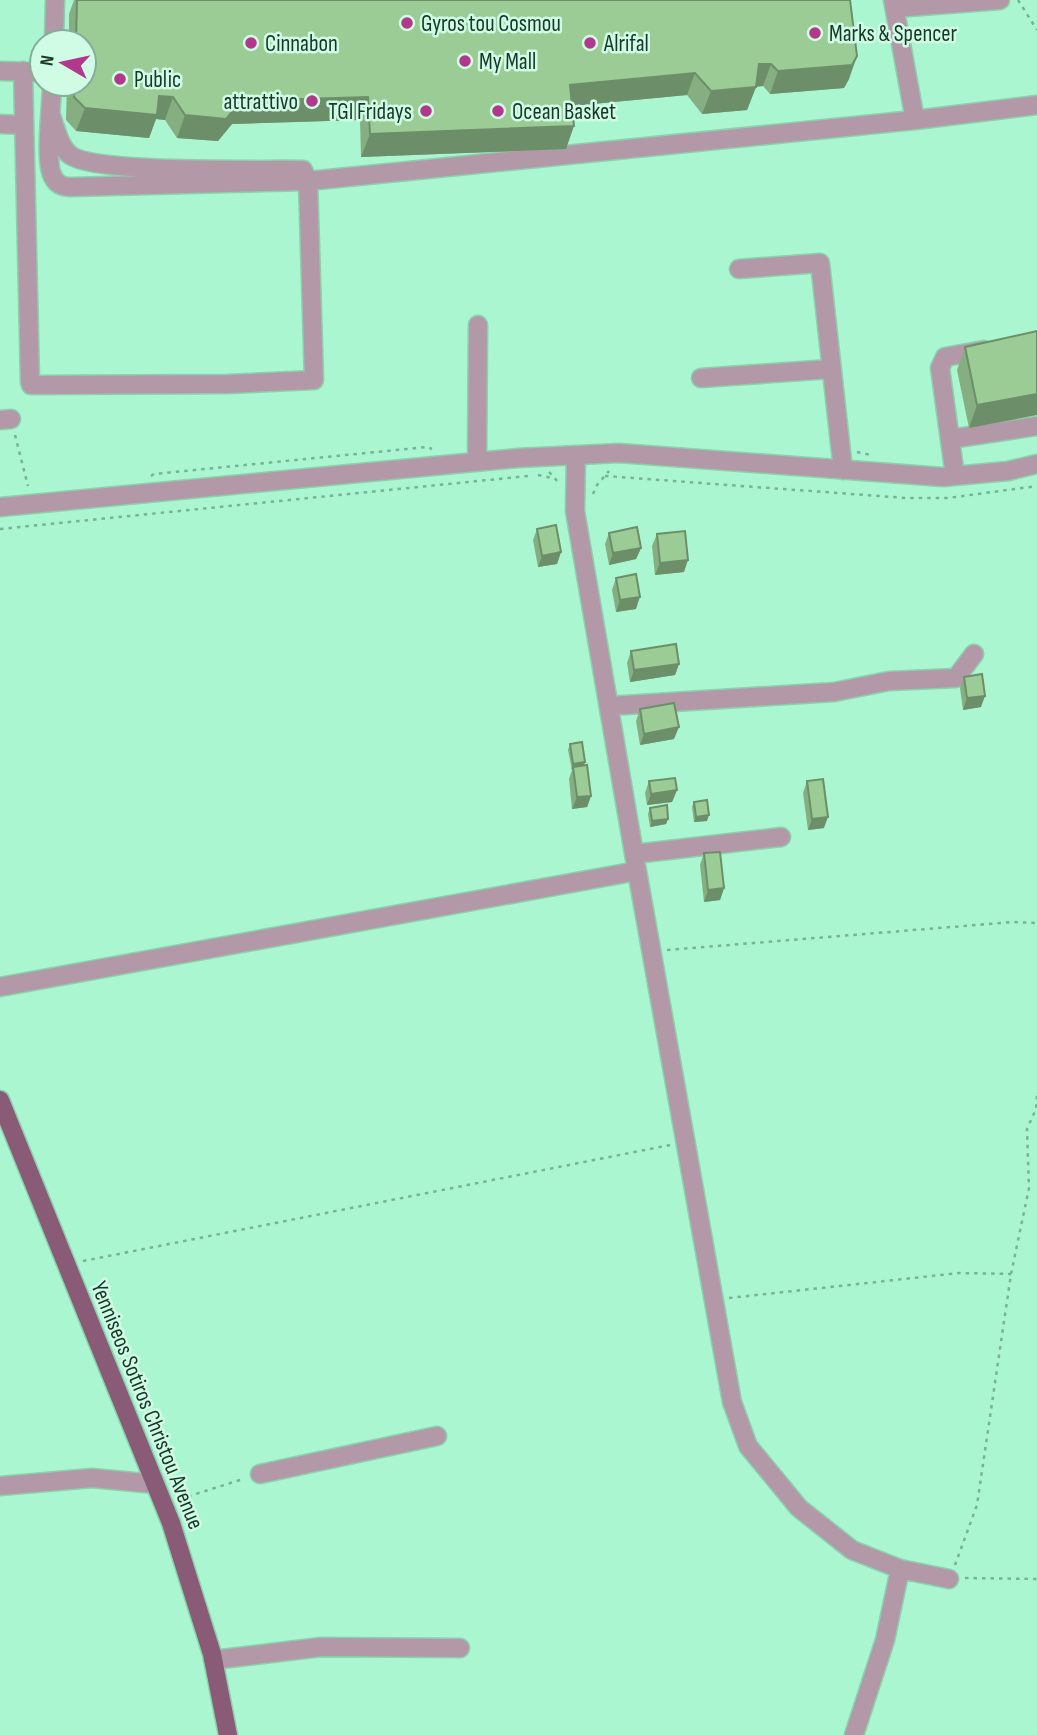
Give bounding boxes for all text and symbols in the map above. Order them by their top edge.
place label: Gyros tou Cosmou [421,10,561,38]
marker: Gyros tou Cosmou [399,15,415,31]
place label: Marks & Spencer [829,20,958,48]
marker: Marks & Spencer [807,25,823,41]
north arrow [28,28,98,98]
place label: Cinnabon [265,30,338,58]
place label: Alrifal [603,30,649,58]
marker: Cinnabon [243,35,259,51]
marker: Alrifal [582,35,598,51]
place label: My Mall [479,48,536,76]
marker: My Mall [457,53,473,69]
text: N [36,54,60,67]
place label: Public [134,66,181,94]
marker: Public [112,71,128,87]
place label: attrattivo [224,88,298,116]
marker: attrattivo [304,93,320,109]
place label: TGI Fridays [328,98,412,126]
place label: Ocean Basket [512,98,616,126]
marker: TGI Fridays [418,103,434,119]
marker: Ocean Basket [490,103,506,119]
street label: Yenniseos Sotiros Christou Avenue [84,1277,210,1533]

